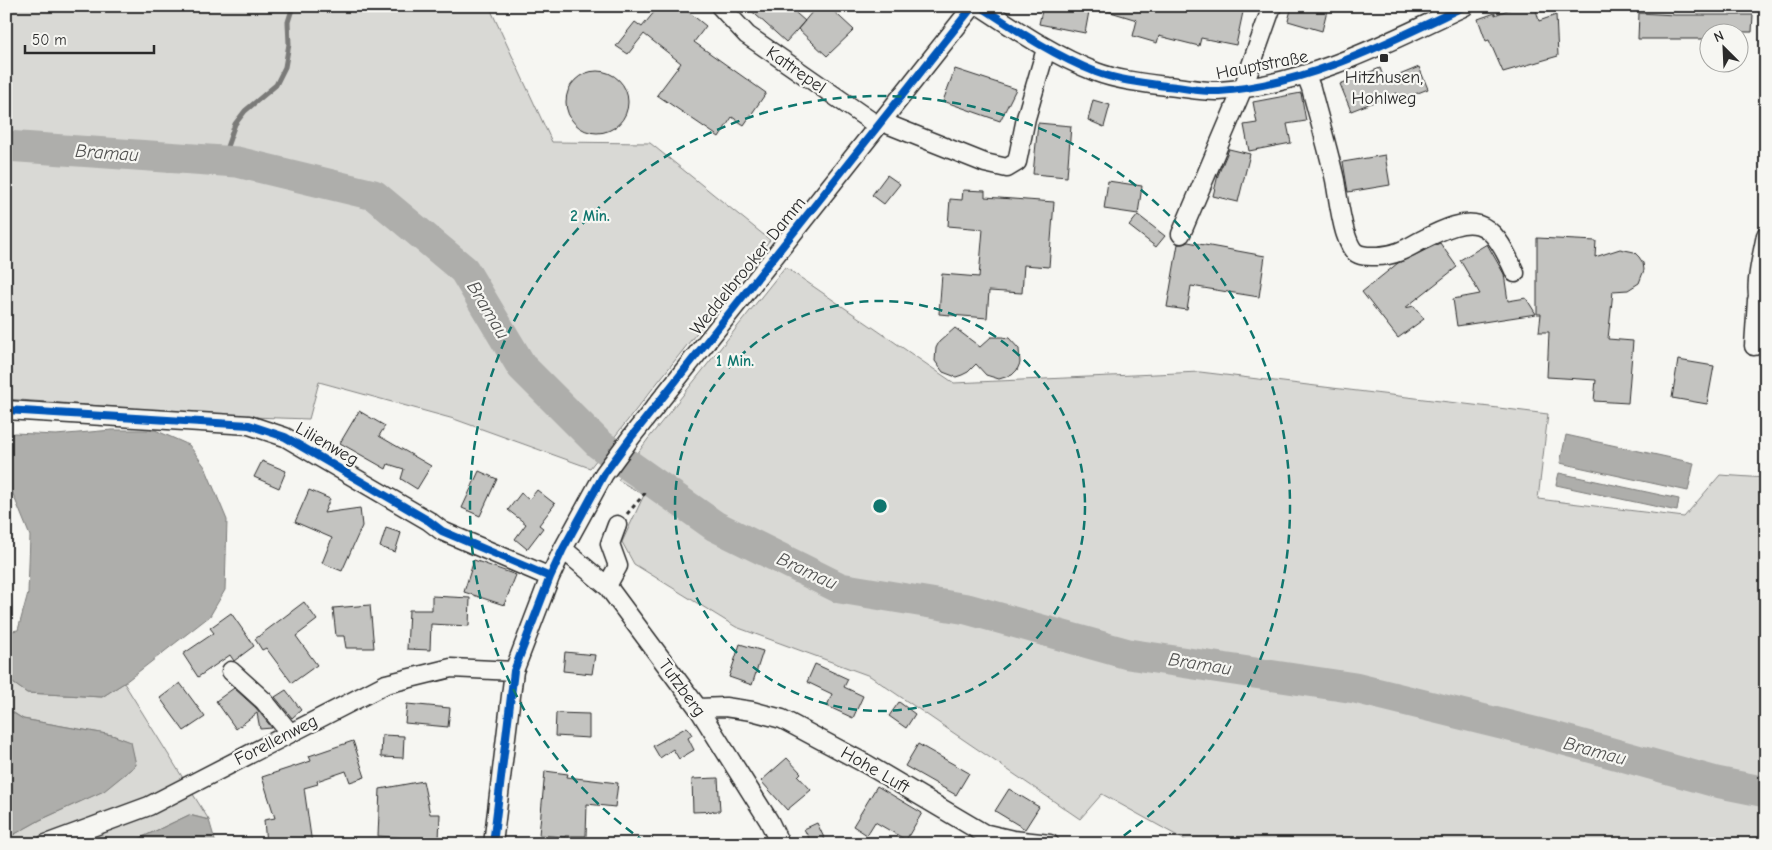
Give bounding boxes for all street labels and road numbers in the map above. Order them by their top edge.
street label: Kattrepel [762,42,830,98]
street label: Hauptstraße [1214,46,1310,84]
street label: Weddelbrooker Damm [686,193,810,339]
street label: Lilienweg [292,418,362,470]
street label: Tutzberg [654,655,710,721]
street label: Forellenweg [231,710,321,770]
street label: Hohe Luft [837,742,914,798]

